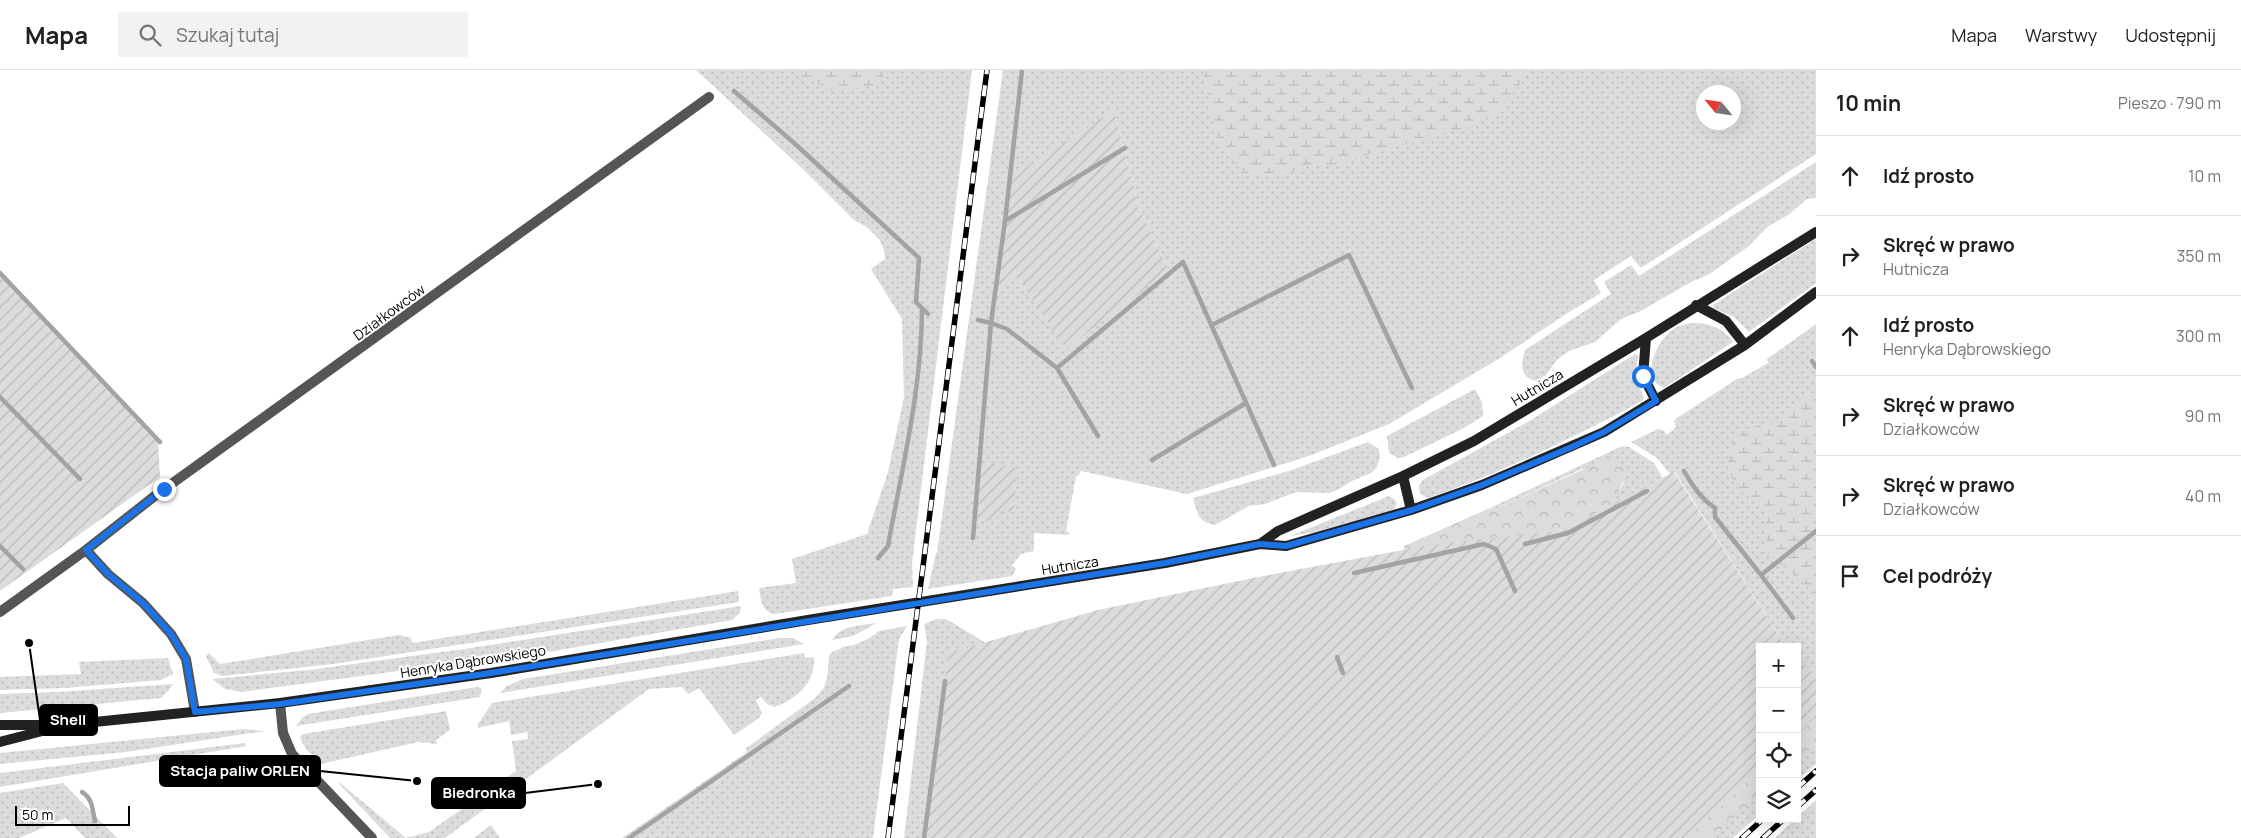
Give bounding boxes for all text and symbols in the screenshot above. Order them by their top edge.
search box [118,12,468,57]
text: Mapa [25,18,88,51]
icon: search [136,21,164,49]
text: Szukaj tutaj [176,22,279,48]
text: Mapa [1951,23,1997,47]
text: Warstwy [2025,23,2097,47]
text: Udostępnij [2125,23,2216,47]
north arrow [1696,85,1741,130]
text: 10 min [1836,89,1901,117]
text: Pieszo · 790 m [2118,92,2221,114]
icon: ahead [1836,162,1864,190]
text: Idź prosto [1883,163,1974,189]
text: 10 m [2188,165,2221,187]
text: Skręć w prawo [1883,232,2015,258]
icon: right [1836,242,1864,270]
text: 350 m [2176,245,2221,267]
text: Hutnicza [1883,258,1949,280]
street label: Działkowców [349,279,429,345]
text: Idź prosto [1883,312,1974,338]
icon: ahead [1836,322,1864,350]
text: 300 m [2176,325,2221,347]
text: Henryka Dąbrowskiego [1883,338,2051,360]
street label: Hutnicza [1507,364,1567,410]
route start [1632,365,1655,388]
text: Skręć w prawo [1883,392,2015,418]
icon: right [1836,402,1864,430]
text: 90 m [2185,405,2221,427]
text: Działkowców [1883,418,1980,440]
text: Skręć w prawo [1883,472,2015,498]
route end [153,478,176,501]
icon: right [1836,482,1864,510]
text: 40 m [2185,485,2221,507]
text: Działkowców [1883,498,1980,520]
street label: Hutnicza [1040,551,1100,579]
icon: arrive [1836,562,1864,590]
text: Cel podróży [1883,563,1992,589]
street label: Henryka Dąbrowskiego [399,640,547,682]
map controls [1756,643,1801,823]
button: + [1756,643,1801,688]
button: − [1756,688,1801,733]
callout: Shell [40,705,97,735]
text: Shell [50,709,86,730]
button: locate [1756,733,1801,778]
callout: Stacja paliw ORLEN [160,756,320,786]
text: Stacja paliw ORLEN [170,760,310,781]
callout: Biedronka [432,778,525,808]
button: layers [1756,778,1801,823]
text: Biedronka [442,782,516,803]
scale bar [15,803,130,826]
text: 50 m [22,805,53,824]

